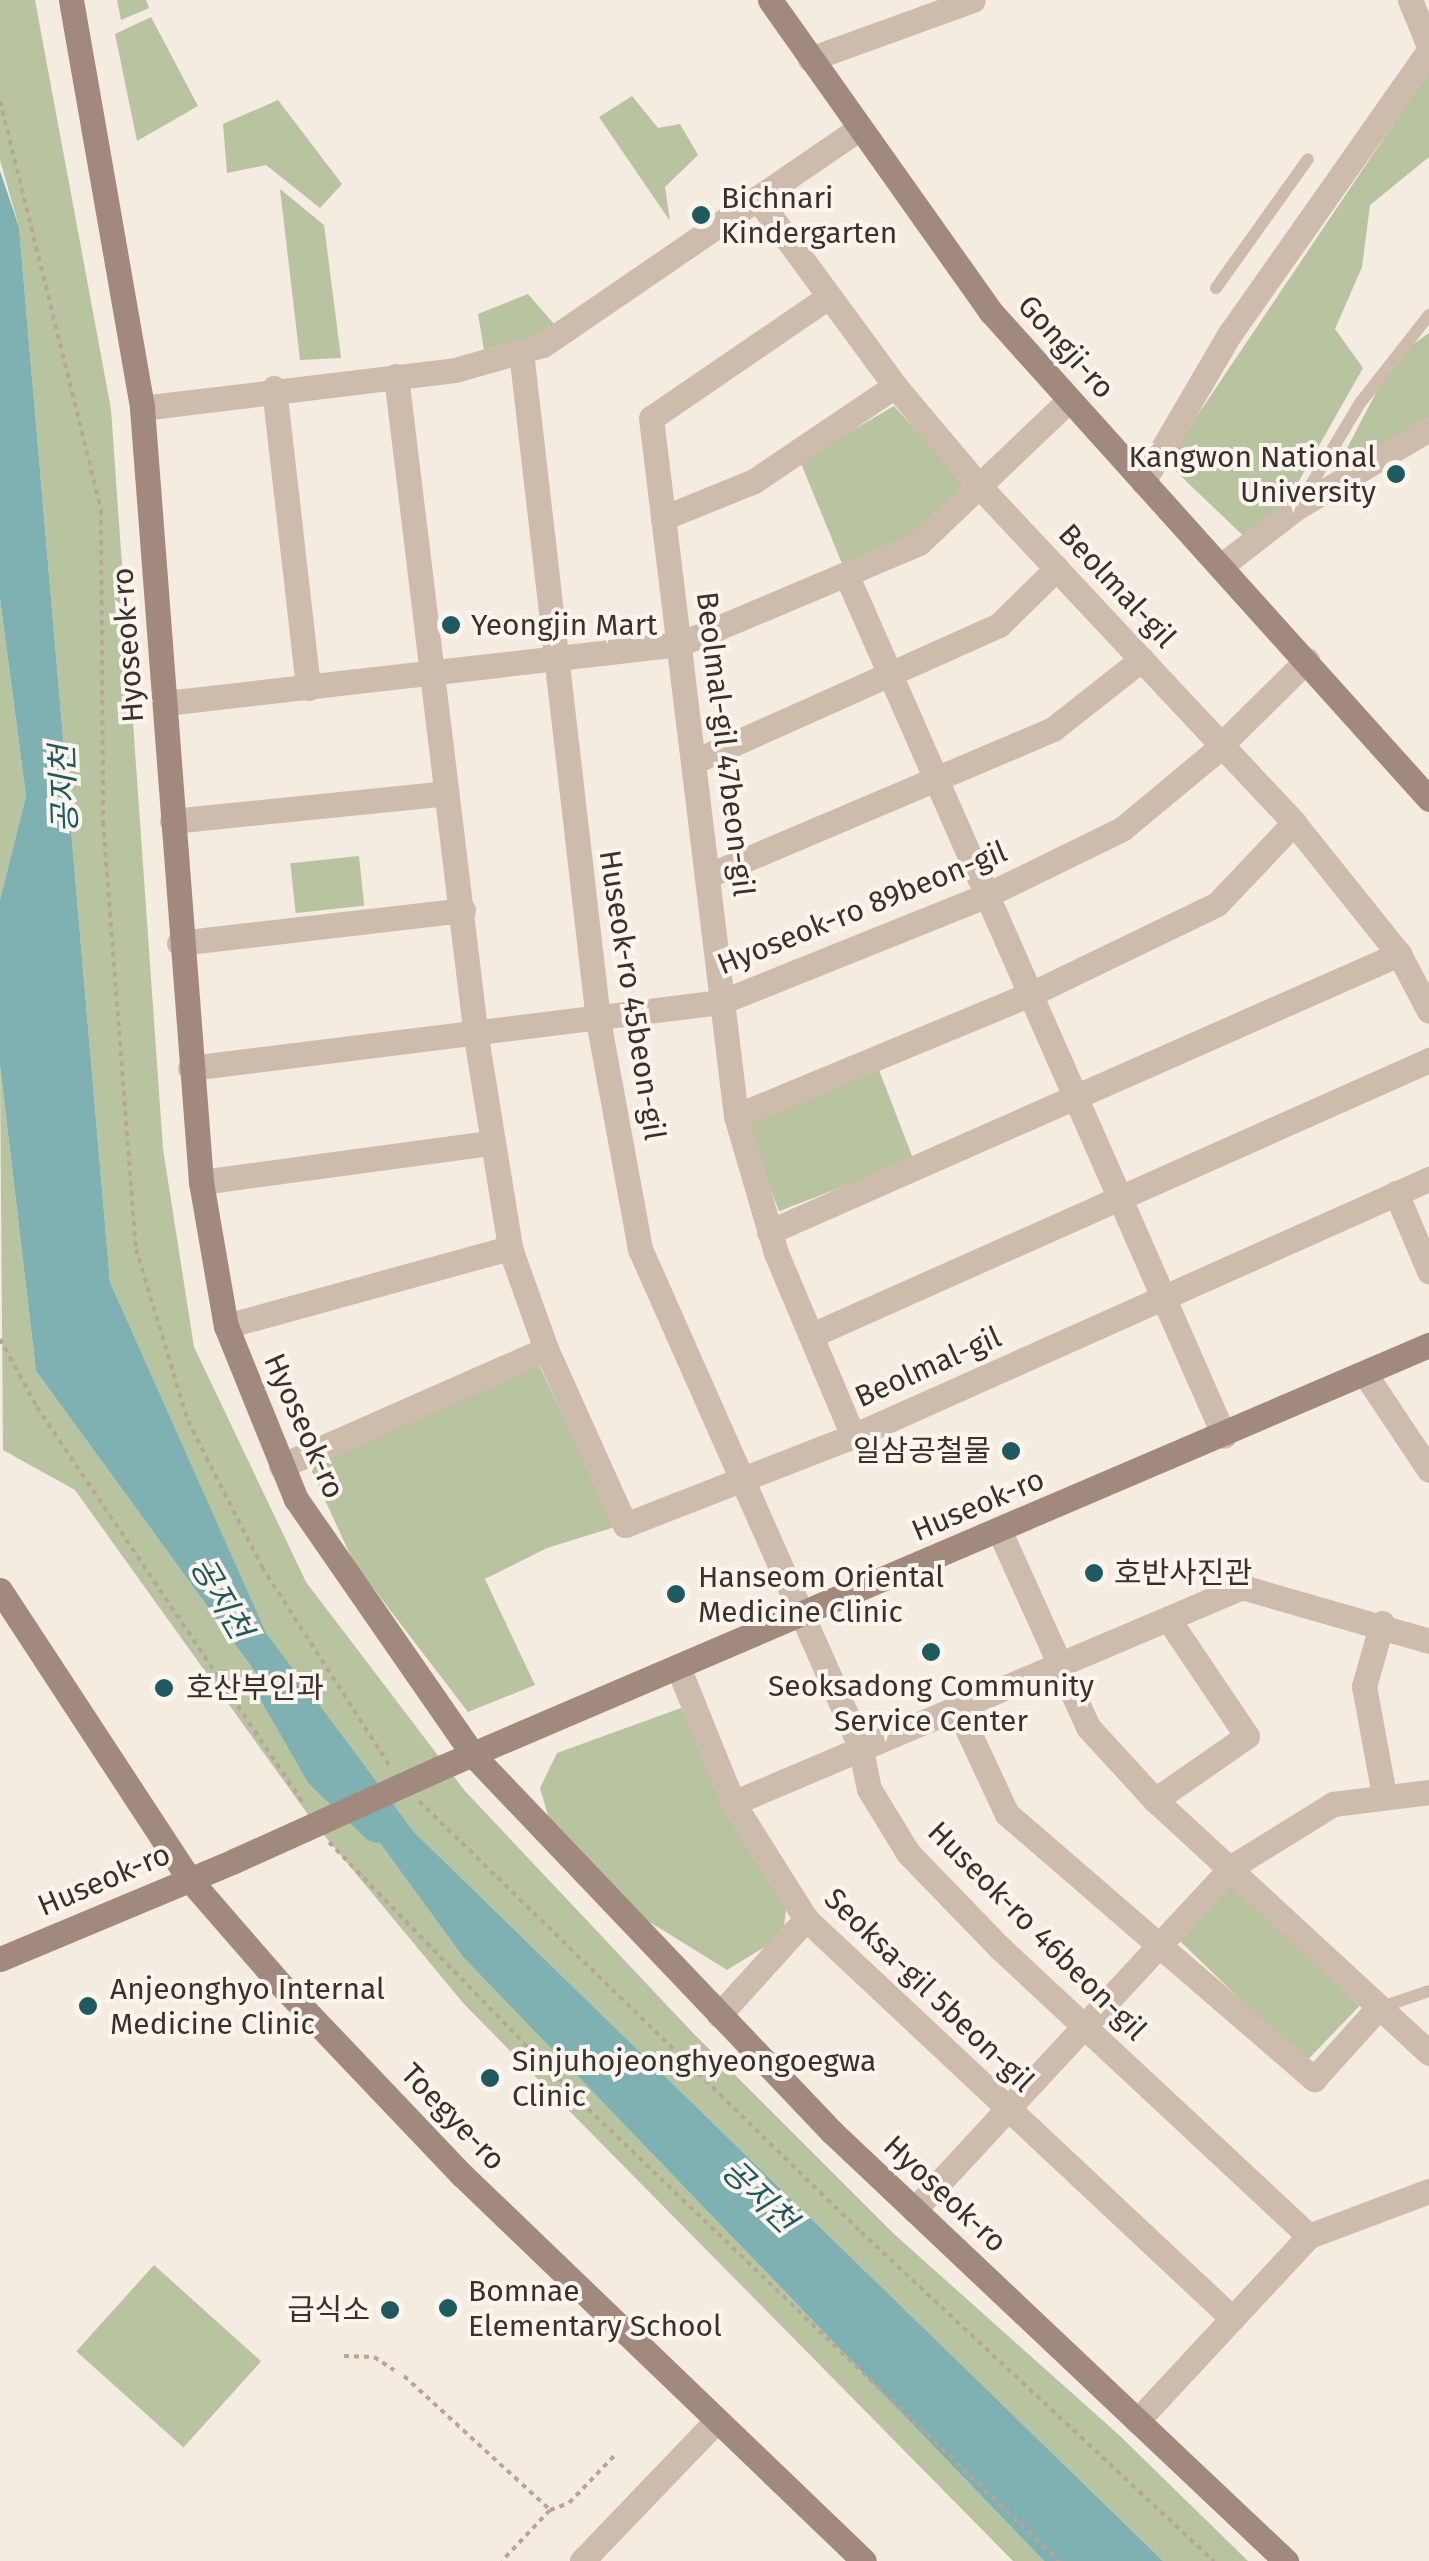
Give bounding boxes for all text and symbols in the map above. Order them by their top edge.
place label: Bichnari Kindergarten [721,180,897,250]
marker: Bichnari Kindergarten [690,204,712,226]
street label: Gongji-ro [1010,288,1122,406]
place label: Kangwon National University [1128,439,1376,510]
marker: Kangwon National University [1385,463,1407,485]
street label: Beolmal-gil [1051,517,1183,655]
street label: Hyoseok-ro [105,566,151,724]
street label: Beolmal-gil 47beon-gil [688,590,762,898]
place label: Yeongjin Mart [471,607,657,643]
marker: Yeongjin Mart [440,614,462,636]
water label: 공지천 [43,744,85,834]
street label: Hyoseok-ro 89beon-gil [712,833,1012,983]
street label: Huseok-ro 45beon-gil [591,847,673,1143]
street label: Beolmal-gil [849,1319,1007,1415]
street label: Hyoseok-ro [256,1348,352,1504]
place label: 일삼공철물 [853,1433,991,1469]
marker: 일삼공철물 [1000,1440,1022,1462]
street label: Huseok-ro [906,1461,1050,1549]
water label: 공지천 [182,1550,260,1646]
place label: 호반사진관 [1114,1555,1252,1591]
place label: Hanseom Oriental Medicine Clinic [698,1559,944,1630]
marker: 호반사진관 [1083,1562,1105,1584]
marker: Hanseom Oriental Medicine Clinic [663,1581,689,1607]
marker: Seoksadong Community Service Center [920,1641,942,1663]
place label: Seoksadong Community Service Center [768,1668,1094,1738]
place label: 호산부인과 [186,1670,324,1706]
marker: 호산부인과 [151,1675,177,1701]
street label: Huseok-ro 46beon-gil [920,1814,1154,2048]
street label: Huseok-ro [32,1836,176,1924]
street label: Seoksa-gil 5beon-gil [817,1881,1041,2099]
place label: Anjeonghyo Internal Medicine Clinic [110,1971,385,2042]
marker: Anjeonghyo Internal Medicine Clinic [75,1993,101,2019]
place label: Sinjuhojeonghyeongoegwa Clinic [512,2043,876,2114]
street label: Toegye-ro [393,2056,513,2178]
marker: Sinjuhojeonghyeongoegwa Clinic [477,2065,503,2091]
street label: Hyoseok-ro [876,2128,1014,2260]
water label: 공지천 [714,2152,804,2240]
place label: Bomnae Elementary School [468,2273,722,2344]
place label: 급식소 [287,2292,370,2328]
marker: Bomnae Elementary School [437,2297,459,2319]
marker: 급식소 [379,2299,401,2321]

